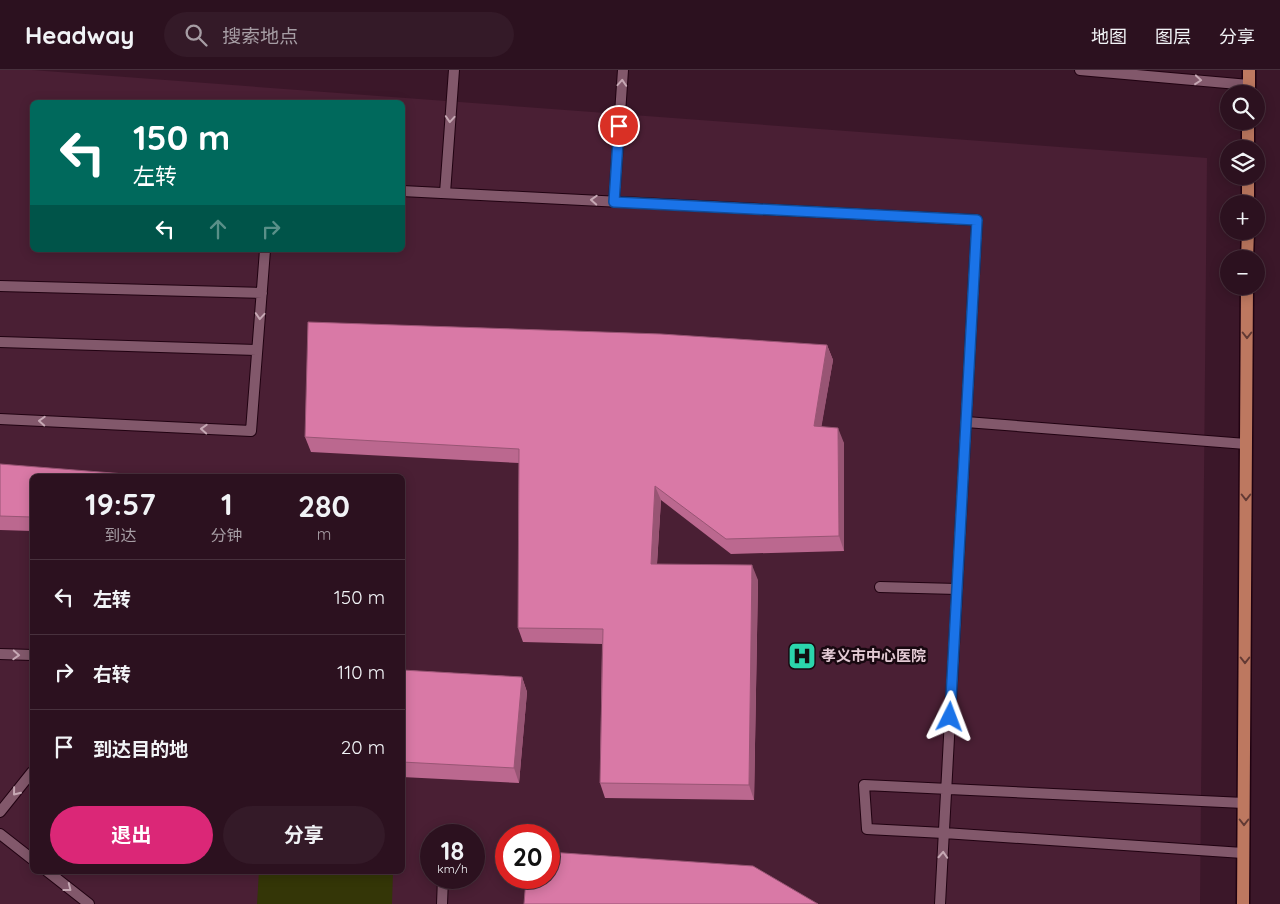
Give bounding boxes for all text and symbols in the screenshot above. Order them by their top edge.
search box [164,12,514,57]
text: Headway [25,20,134,50]
icon: search [182,21,210,49]
text: 搜索地点 [222,24,298,48]
text: 地图 [1091,25,1127,48]
text: 图层 [1155,25,1191,48]
text: 分享 [1219,25,1255,48]
one-way arrow [1194,75,1202,86]
one-way arrow [616,79,627,87]
map controls [1220,85,1265,295]
button: search [1220,85,1265,130]
pin [598,105,640,147]
icon: arrive [605,112,633,140]
text: 150 m [133,115,230,159]
one-way arrow [445,115,456,123]
icon: left [50,120,115,185]
button: layers [1220,140,1265,185]
text: 左转 [133,162,177,190]
one-way arrow [590,195,598,206]
button: + [1220,195,1265,240]
icon: left [151,215,179,243]
icon: ahead [204,215,232,243]
icon: right [257,215,285,243]
button: − [1220,250,1265,295]
one-way arrow [255,312,266,320]
one-way arrow [1242,332,1252,339]
one-way arrow [37,415,45,426]
one-way arrow [200,423,208,434]
text: 19:57 [85,485,156,523]
text: 1 [221,485,233,523]
text: 280 [298,487,350,525]
one-way arrow [1241,494,1251,502]
text: m [317,524,331,544]
text: 到达 [104,525,136,545]
text: 分钟 [211,525,243,545]
icon: left [50,583,78,611]
text: 150 m [334,585,385,609]
text: 左转 [93,587,131,611]
hospital icon: 孝义市中心医院 [787,641,817,671]
place label: 孝义市中心医院 [821,646,926,665]
one-way arrow [13,649,21,660]
one-way arrow [1240,656,1250,664]
icon: right [50,658,78,686]
text: 110 m [337,660,385,684]
text: 右转 [93,662,131,686]
position arrow [923,690,975,742]
icon: arrive [50,733,78,761]
text: 20 m [341,735,385,759]
text: 到达目的地 [93,737,188,761]
one-way arrow [14,786,22,795]
button: 退出 [50,806,213,864]
button: 分享 [223,806,385,864]
one-way arrow [1239,819,1249,827]
speed limit sign: 20 [495,824,560,889]
text: 18 [441,835,464,866]
one-way arrow [937,851,948,859]
text: km/h [437,861,468,876]
one-way arrow [62,882,71,890]

